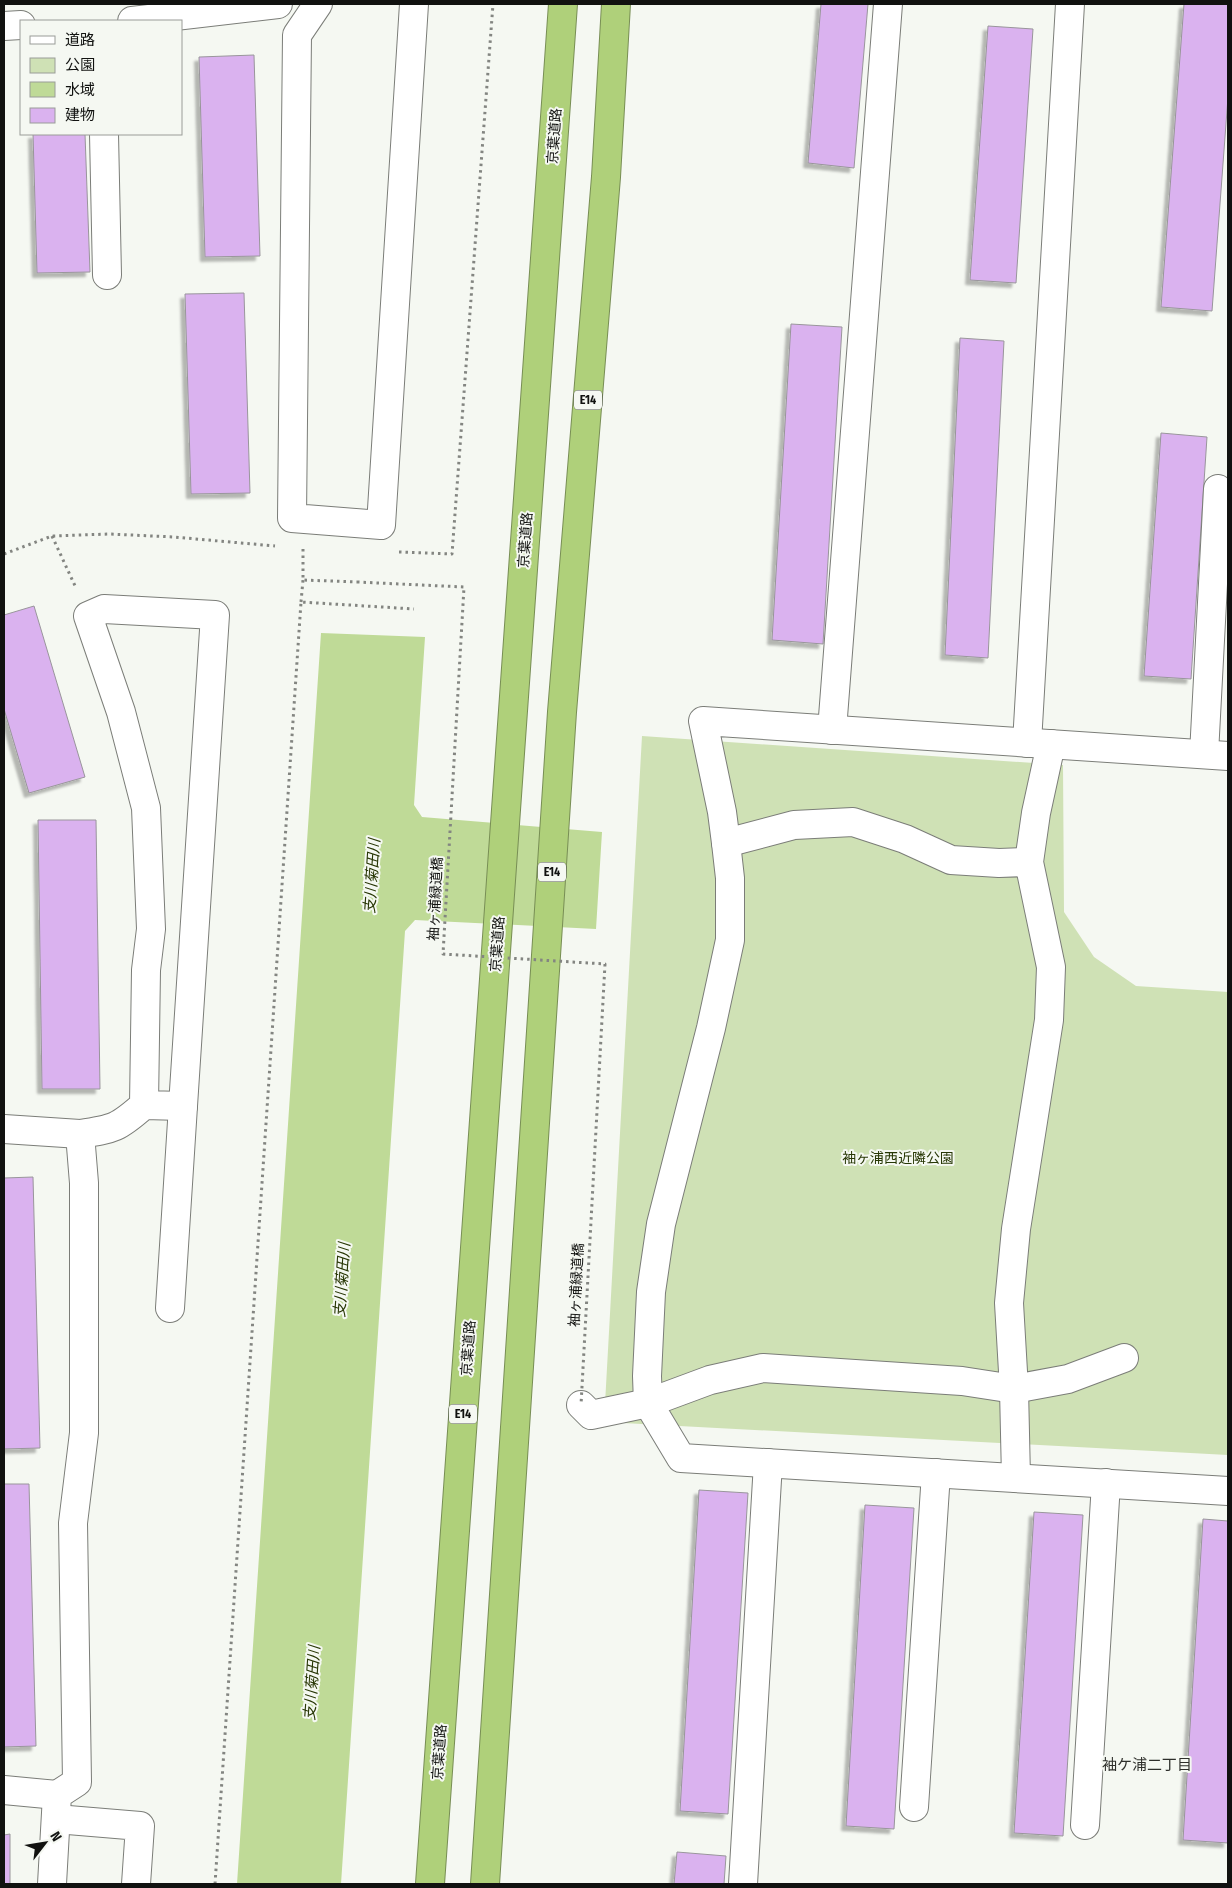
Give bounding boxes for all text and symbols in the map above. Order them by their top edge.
legend [20,20,182,135]
text: 道路 [65,31,95,49]
text: 公園 [65,56,95,74]
text: 水域 [65,81,95,99]
text: 建物 [65,106,95,124]
street label: 京葉道路 [544,108,565,165]
road number: E14 [574,390,602,410]
street label: 京葉道路 [515,512,536,569]
water label: 支川菊田川 [360,836,384,914]
street label: 袖ヶ浦緑道橋 [425,857,446,941]
road number: E14 [538,862,566,882]
street label: 京葉道路 [487,916,508,973]
park label: 袖ヶ浦西近隣公園 [842,1150,954,1167]
water label: 支川菊田川 [330,1240,354,1318]
street label: 袖ヶ浦緑道橋 [566,1243,587,1327]
street label: 京葉道路 [458,1320,479,1377]
road number: E14 [449,1405,477,1424]
water label: 支川菊田川 [300,1643,324,1721]
street label: 京葉道路 [429,1724,450,1781]
district label: 袖ケ浦二丁目 [1102,1756,1192,1774]
north arrow [20,1818,70,1868]
text: N [46,1829,65,1845]

